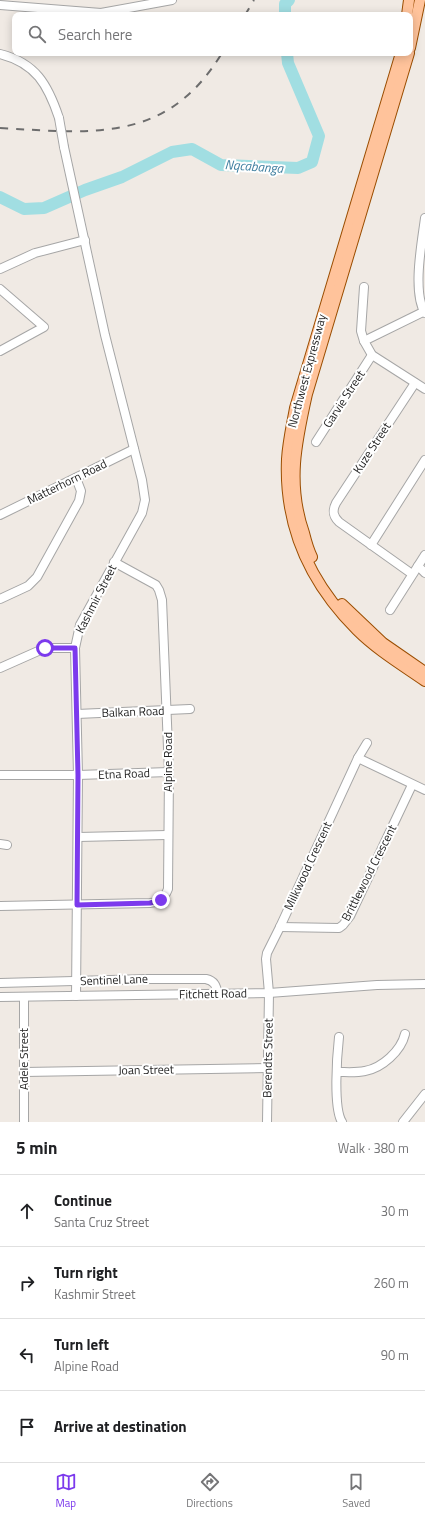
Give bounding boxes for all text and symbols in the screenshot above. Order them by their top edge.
search box [12,12,413,56]
icon: search [26,23,48,45]
text: Search here [58,23,132,46]
water label: Nqcabanga [224,154,285,178]
street label: Northwest Expressway [282,312,331,430]
street label: Garvie Street [318,365,370,431]
street label: Kuze Street [348,418,396,477]
street label: Matterhorn Road [24,454,110,509]
street label: Kashmir Street [70,560,121,637]
route start [36,639,54,657]
street label: Balkan Road [101,701,165,722]
street label: Alpine Road [158,732,177,792]
street label: Etna Road [98,763,150,784]
street label: Milkwood Crescent [279,818,337,913]
street label: Brittlewood Crescent [336,820,401,924]
route end [152,891,170,909]
street label: Sentinel Lane [80,969,148,990]
street label: Fitchett Road [179,983,247,1004]
street label: Berendts Street [257,1017,278,1098]
street label: Adele Street [14,1027,33,1090]
street label: Joan Street [118,1060,175,1079]
text: 5 min [16,1135,57,1161]
text: Walk · 380 m [338,1138,409,1158]
text: Continue [54,1189,112,1212]
icon: ahead [16,1200,38,1222]
text: 30 m [381,1201,409,1221]
text: Santa Cruz Street [54,1212,149,1232]
text: Turn right [54,1261,118,1284]
icon: right [16,1272,38,1294]
text: 260 m [373,1273,409,1293]
text: Kashmir Street [54,1284,136,1304]
text: Turn left [54,1333,109,1356]
icon: left [16,1344,38,1366]
text: 90 m [381,1345,409,1365]
text: Alpine Road [54,1356,119,1376]
text: Arrive at destination [54,1415,187,1438]
icon: arrive [16,1416,38,1438]
tab: Map [55,1471,77,1511]
tab: Directions [186,1471,233,1511]
tab: Saved [342,1471,370,1511]

